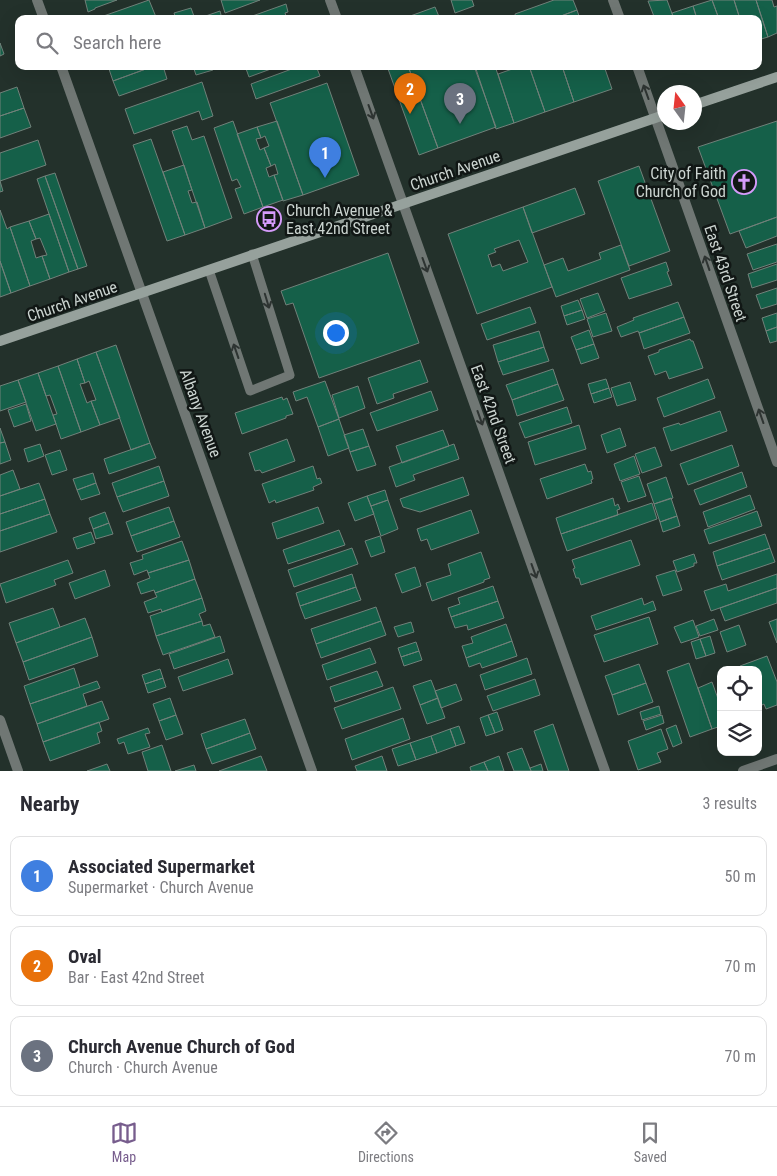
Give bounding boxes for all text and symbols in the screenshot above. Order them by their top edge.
search box [15,15,762,70]
icon: search [33,29,61,57]
text: Search here [73,31,161,54]
pin: 2 [394,73,426,114]
pin: 3 [444,83,476,124]
one-way arrow [641,85,650,100]
north arrow [657,85,702,130]
one-way arrow [367,104,376,119]
pin: 1 [309,137,341,178]
street label: Church Avenue [408,146,503,195]
place label: City of Faith Church of God [636,164,726,201]
church icon: City of Faith Church of God [731,169,757,195]
place label: Church Avenue & East 42nd Street [286,201,393,238]
bus stop icon: Church Avenue & East 42nd Street [256,206,282,232]
street label: East 43rd Street [700,222,751,324]
one-way arrow [702,255,711,271]
one-way arrow [421,257,430,272]
street label: Church Avenue [25,277,120,326]
one-way arrow [263,292,272,308]
your location [323,320,349,346]
one-way arrow [231,343,240,359]
street label: East 42nd Street [467,362,520,467]
street label: Albany Avenue [176,366,225,460]
one-way arrow [756,409,765,424]
one-way arrow [476,410,485,426]
one-way arrow [530,563,539,579]
map controls [717,666,762,756]
button: locate [717,666,762,711]
button: layers [717,711,762,756]
text: Nearby [20,792,79,816]
text: 3 results [702,794,757,813]
text: Associated Supermarket [68,855,255,878]
text: 1 [33,867,41,886]
text: 50 m [724,867,756,886]
text: Supermarket · Church Avenue [68,878,254,897]
text: Oval [68,945,102,968]
text: 2 [33,957,41,976]
text: 70 m [724,957,756,976]
text: Bar · East 42nd Street [68,968,204,987]
text: Church Avenue Church of God [68,1035,295,1058]
text: 3 [33,1047,41,1066]
text: 70 m [724,1047,756,1066]
text: Church · Church Avenue [68,1058,218,1077]
tab: Map [110,1119,138,1165]
tab: Directions [358,1119,414,1165]
tab: Saved [634,1119,667,1165]

